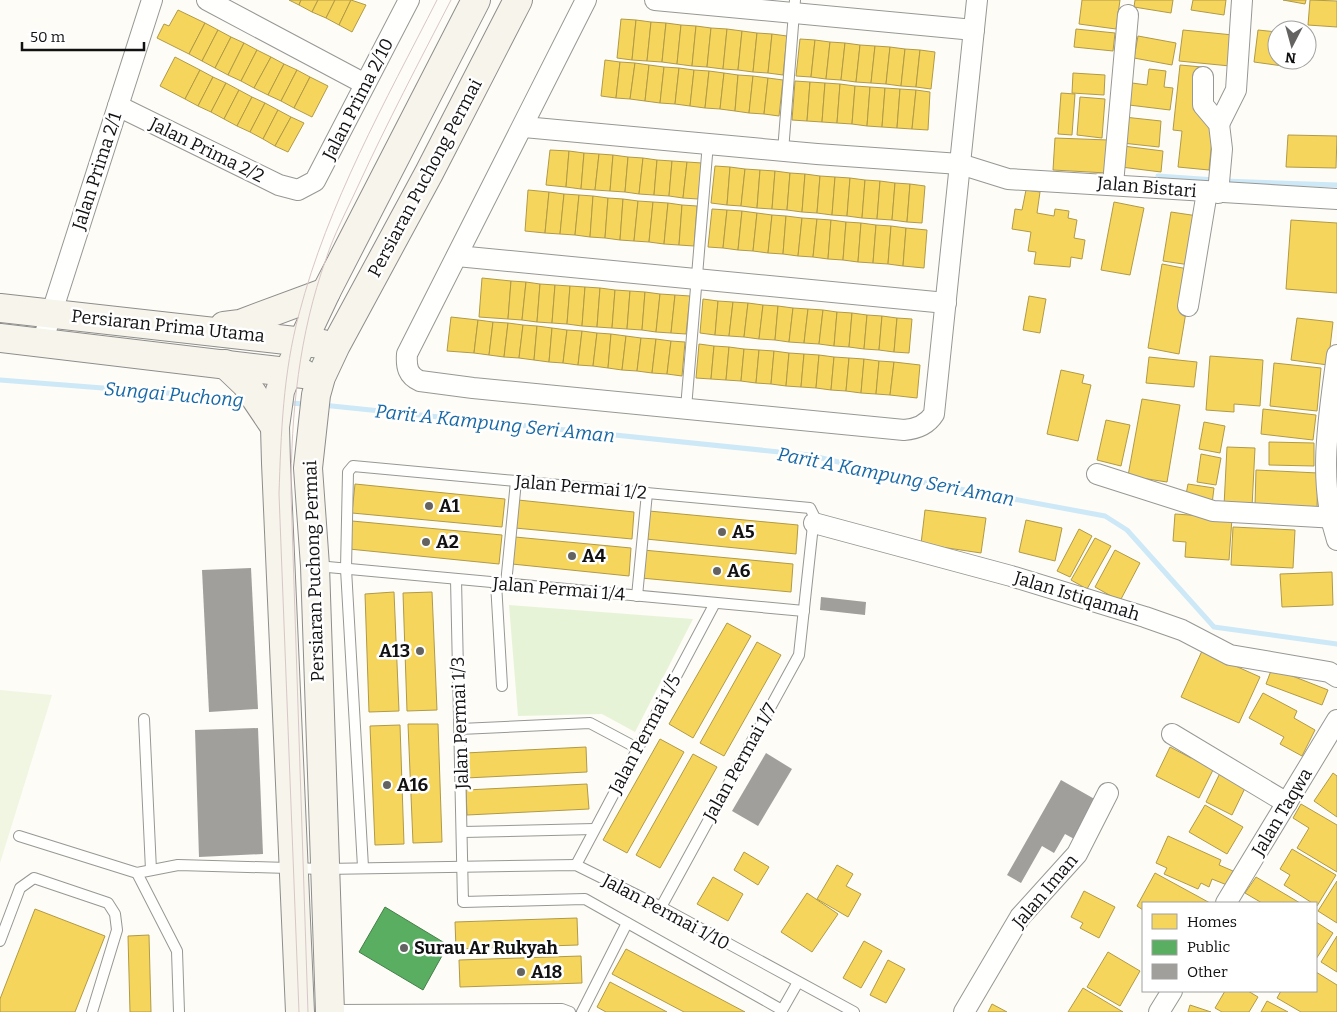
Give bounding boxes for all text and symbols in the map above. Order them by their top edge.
scale bar [22,20,145,52]
north arrow [1267,20,1317,70]
text: 50 m [30,28,66,46]
street label: Jalan Prima 2/10 [317,34,398,164]
text: N [1284,48,1297,66]
street label: Persiaran Puchong Permai [363,75,487,281]
street label: Jalan Prima 2/1 [67,109,127,233]
street label: Jalan Prima 2/2 [145,112,268,187]
street label: Jalan Bistari [1095,172,1198,202]
street label: Persiaran Prima Utama [70,305,266,347]
water label: Sungai Puchong [103,377,245,412]
water label: Parit A Kampung Seri Aman [374,399,616,448]
water label: Parit A Kampung Seri Aman [775,442,1016,511]
street label: Persiaran Puchong Permai [299,460,329,682]
street label: Jalan Permai 1/2 [513,470,648,504]
place label: A1 [439,495,460,517]
marker: A1 [423,500,435,512]
place label: A5 [732,521,755,543]
marker: A5 [716,526,728,538]
place label: A2 [436,531,459,553]
marker: A2 [420,536,432,548]
place label: A4 [582,545,606,567]
marker: A4 [566,550,578,562]
place label: A6 [727,560,751,582]
marker: A6 [711,565,723,577]
street label: Jalan Istiqamah [1011,566,1142,626]
street label: Jalan Permai 1/4 [491,572,627,606]
place label: A13 [379,640,410,662]
marker: A13 [414,645,426,657]
street label: Jalan Permai 1/3 [447,656,473,791]
street label: Jalan Permai 1/5 [604,671,686,798]
street label: Jalan Permai 1/7 [698,699,781,826]
street label: Jalan Taqwa [1247,764,1317,861]
place label: A16 [397,774,429,796]
marker: A16 [381,779,393,791]
street label: Jalan Iman [1007,849,1083,933]
street label: Jalan Permai 1/10 [598,869,733,955]
legend [1142,902,1317,992]
text: Homes [1187,913,1237,931]
place label: Surau Ar Rukyah [414,937,558,959]
text: Public [1187,938,1231,956]
marker: Surau Ar Rukyah [398,942,410,954]
place label: A18 [531,961,563,983]
text: Other [1187,963,1228,981]
marker: A18 [515,966,527,978]

